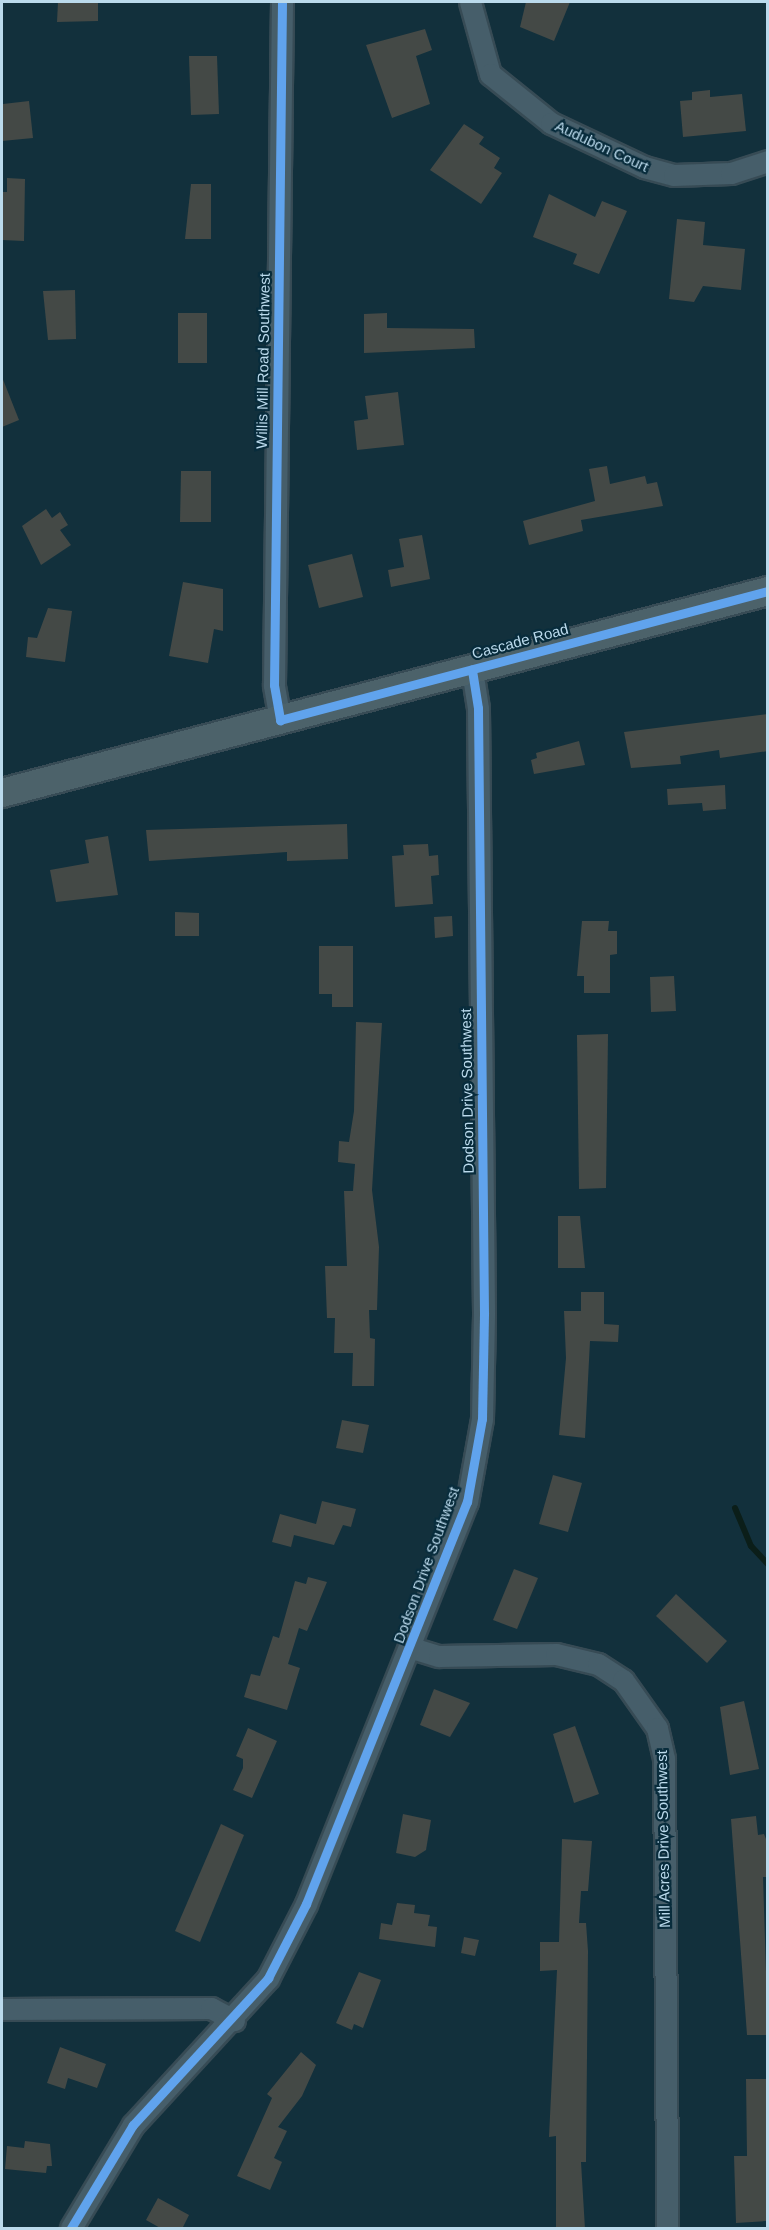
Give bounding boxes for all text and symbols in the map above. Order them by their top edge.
street label: Audubon Court [552,117,652,175]
street label: Willis Mill Road Southwest [252,273,274,449]
street label: Cascade Road [470,619,570,663]
street label: Dodson Drive Southwest [457,1008,477,1174]
street label: Dodson Drive Southwest [389,1484,463,1646]
street label: Mill Acres Drive Southwest [652,1750,674,1928]

